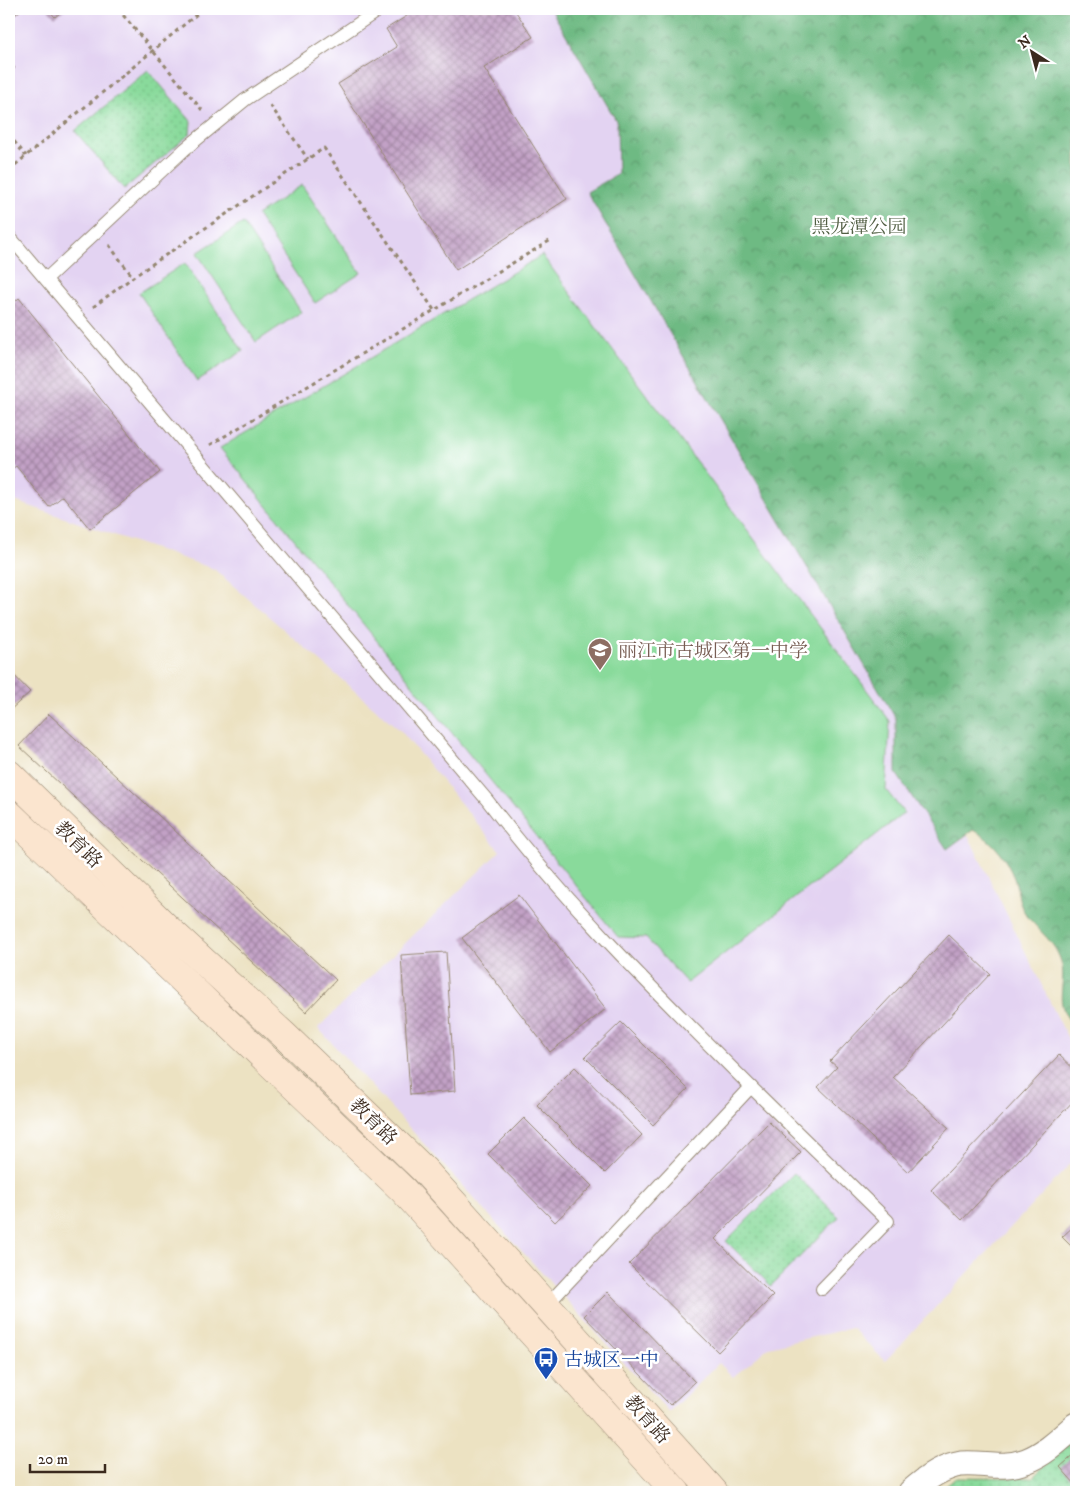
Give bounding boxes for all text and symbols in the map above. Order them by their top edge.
north arrow [1008,28,1058,78]
text: N [1015,31,1035,53]
park label: 黑龙潭公园 [811,216,907,239]
school or university icon: 丽江市古城区第一中学 [587,637,613,671]
place label: 丽江市古城区第一中学 [618,640,808,663]
street label: 教育路 [49,817,106,873]
street label: 教育路 [344,1094,401,1150]
bus stop icon: 古城区一中 [533,1346,559,1380]
place label: 古城区一中 [564,1349,659,1372]
street label: 教育路 [619,1391,675,1449]
scale bar [30,1441,105,1473]
text: 20 m [38,1450,68,1469]

